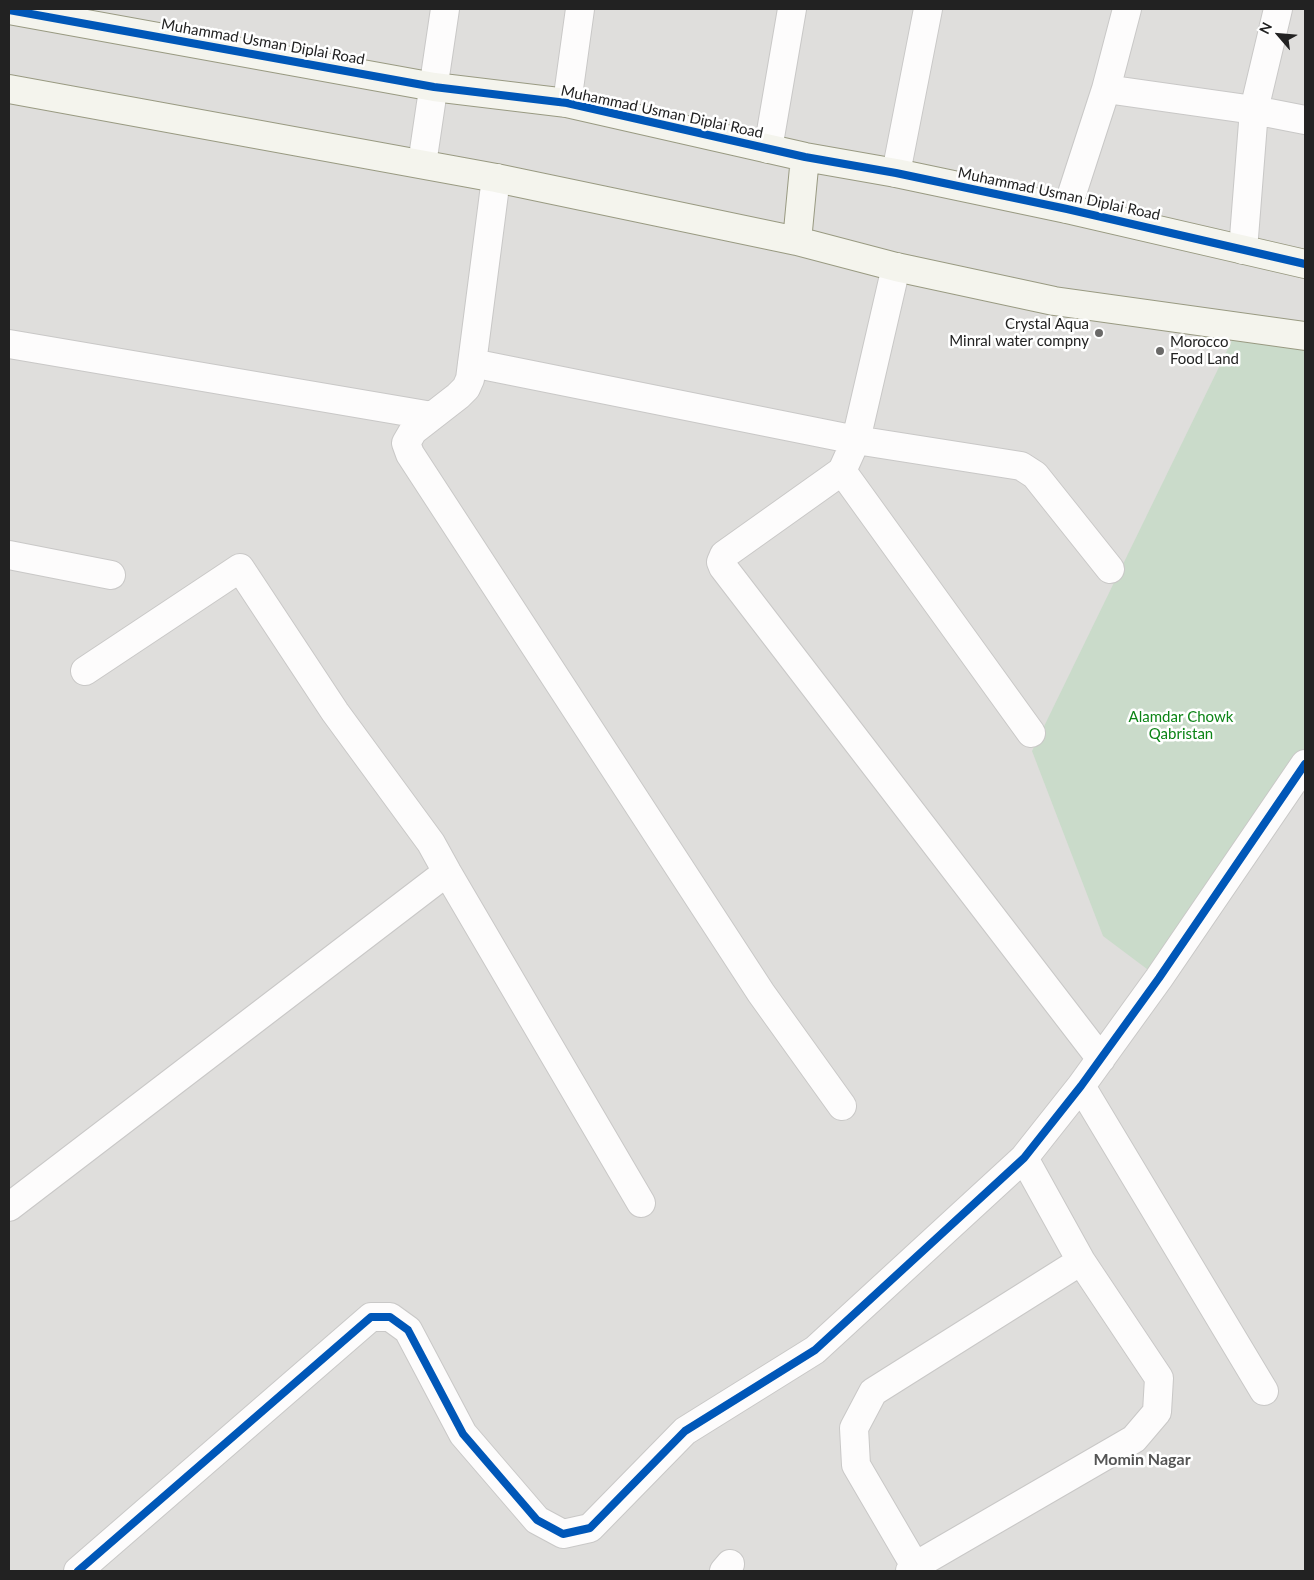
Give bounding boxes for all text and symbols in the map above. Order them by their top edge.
north arrow [1254,10,1304,60]
street label: Muhammad Usman Diplai Road [160,15,366,69]
text: N [1255,19,1275,37]
street label: Muhammad Usman Diplai Road [559,82,765,142]
street label: Muhammad Usman Diplai Road [956,164,1162,224]
place label: Crystal Aqua Minral water compny [949,315,1089,350]
marker: Crystal Aqua Minral water compny [1093,327,1105,339]
place label: Morocco Food Land [1170,333,1239,368]
marker: Morocco Food Land [1154,345,1166,357]
park label: Alamdar Chowk Qabristan [1129,708,1233,743]
district label: Momin Nagar [1093,1450,1191,1470]

